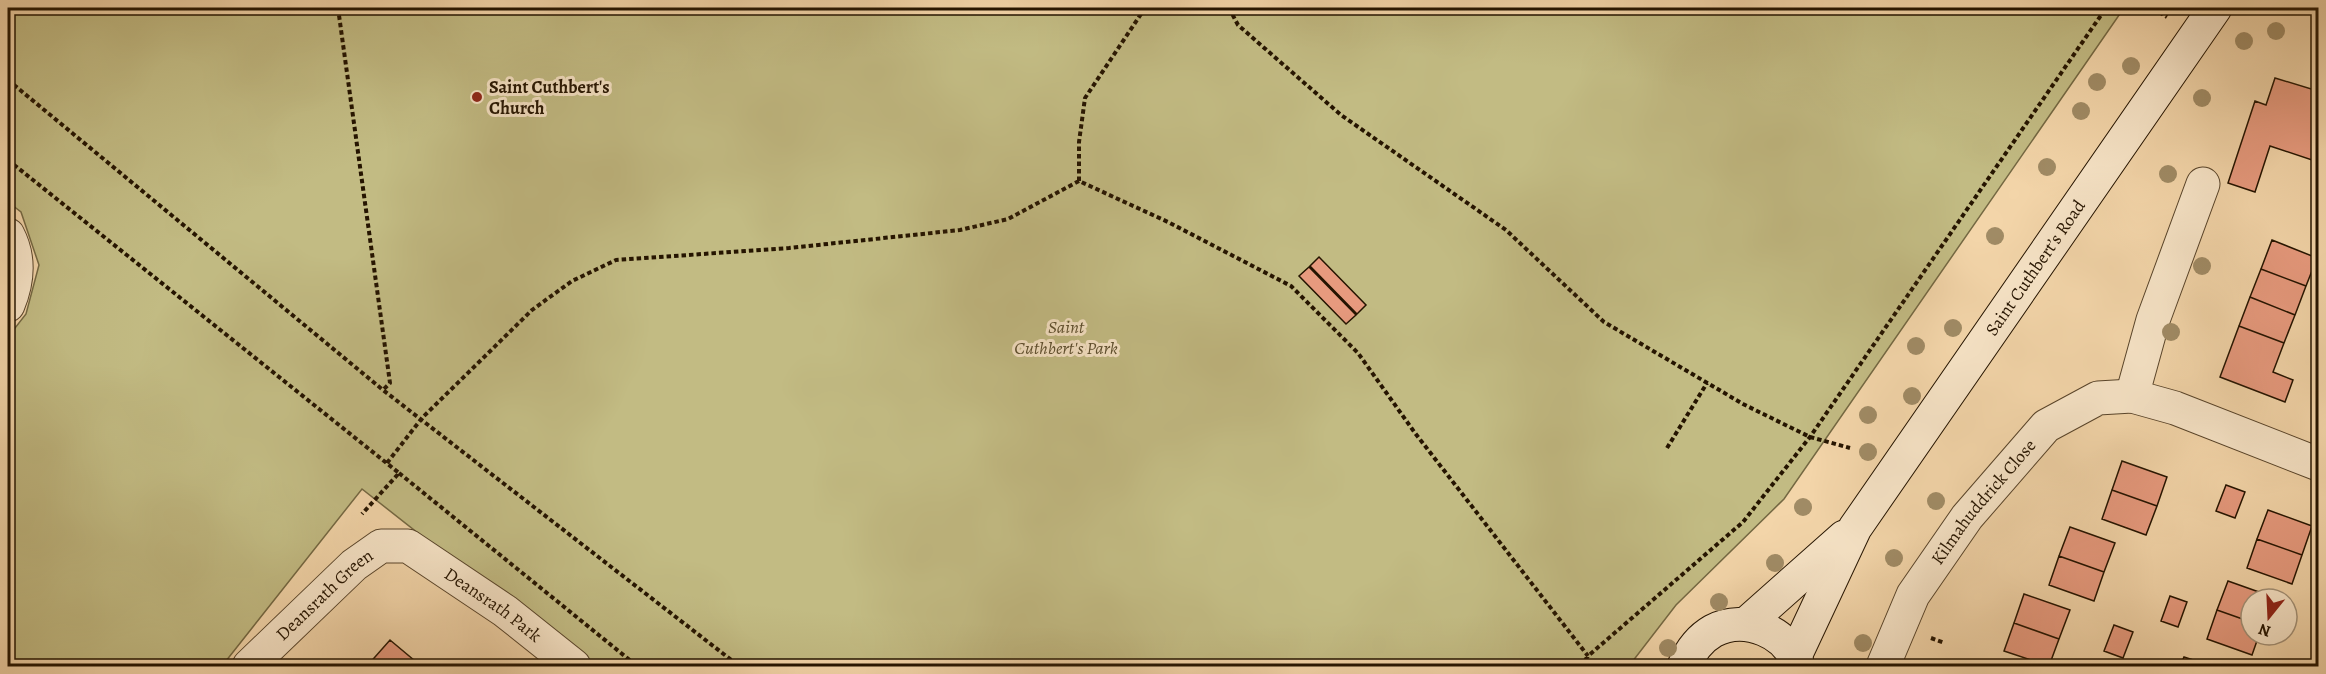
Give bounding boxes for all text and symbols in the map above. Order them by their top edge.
place label: Saint Cuthbert's Church [489,75,610,120]
marker: Saint Cuthbert's Church [470,90,484,104]
street label: Saint Cuthbert’s Road [1980,195,2091,340]
park label: Saint Cuthbert's Park [1014,315,1118,360]
street label: Kilmahuddrick Close [1926,434,2041,569]
street label: Deansrath Green [271,543,378,646]
street label: Deansrath Park [440,562,547,648]
north arrow [2239,587,2299,647]
text: N [2255,618,2274,643]

